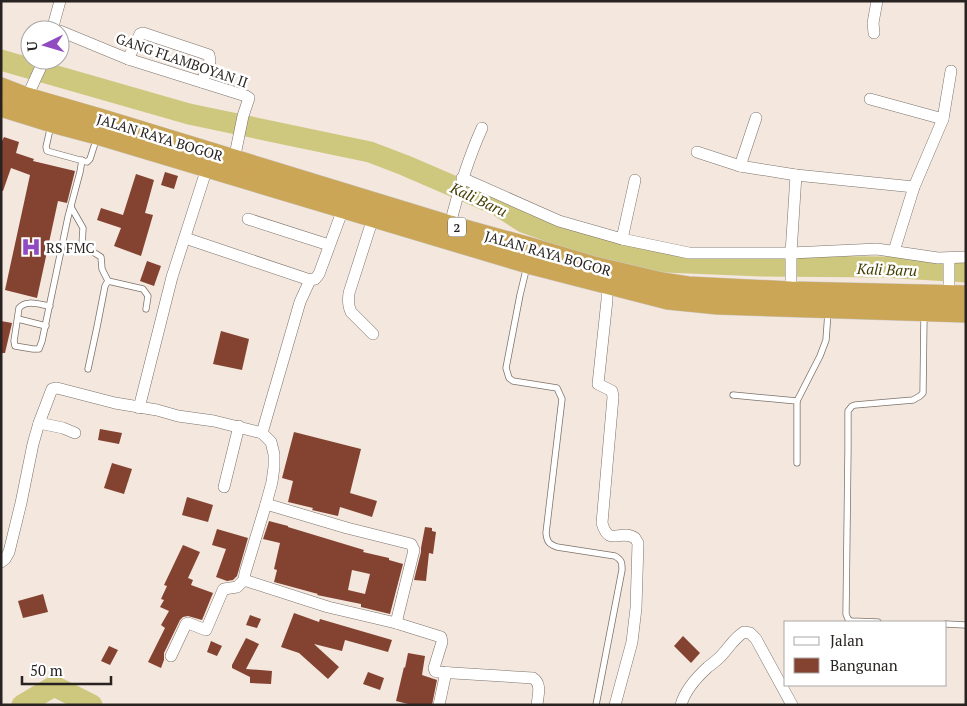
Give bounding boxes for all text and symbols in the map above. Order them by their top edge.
north arrow [20,20,70,70]
street label: GANG FLAMBOYAN II [113,28,251,92]
text: U [22,40,41,52]
street label: JALAN RAYA BOGOR [95,109,225,165]
water label: Kali Baru [447,177,511,221]
road number: 2 [448,218,466,236]
street label: JALAN RAYA BOGOR [483,226,614,280]
hospital icon: RS FMC [20,236,42,258]
place label: RS FMC [46,238,95,257]
water label: Kali Baru [856,258,917,280]
legend [784,621,947,686]
text: Jalan [830,630,864,650]
scale bar [22,654,111,686]
text: Bangunan [830,655,898,675]
text: 50 m [30,660,63,680]

